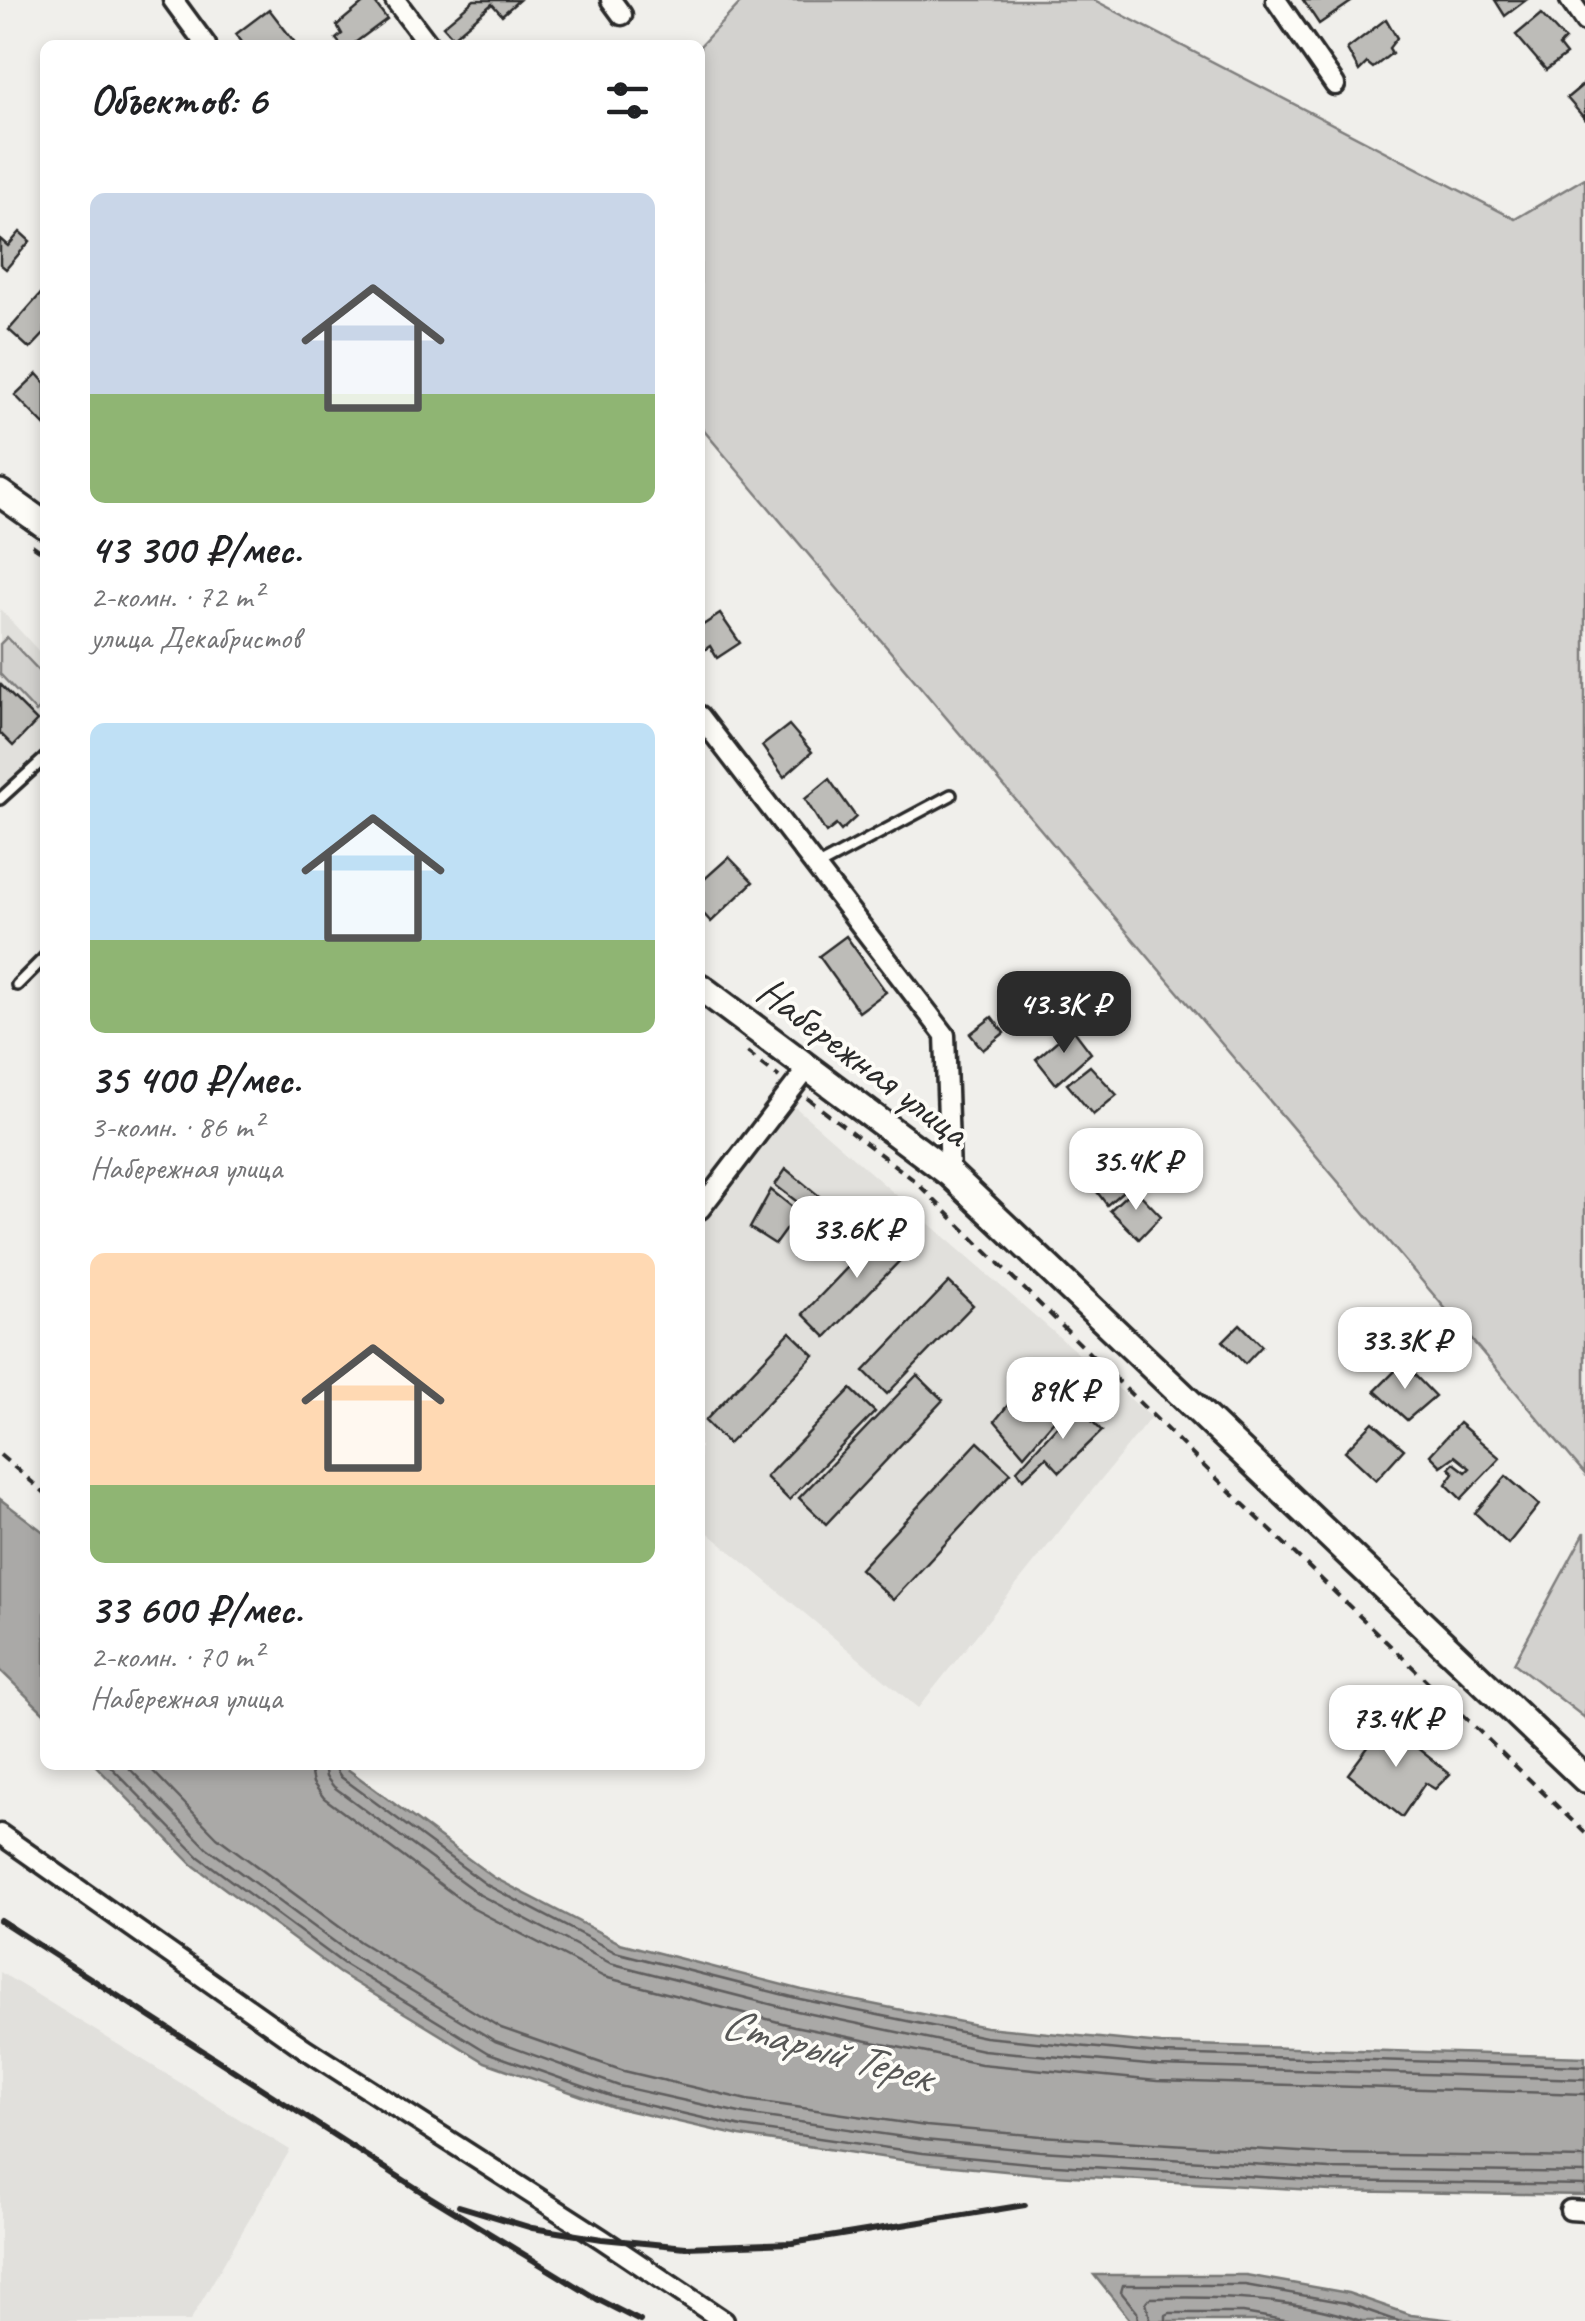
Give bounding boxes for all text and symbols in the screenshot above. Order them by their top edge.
icon: filters [600,73,655,128]
text: Объектов: 6 [90,74,267,127]
icon: home [283,258,463,438]
text: 43 300 ₽/мес. [90,523,301,576]
text: 2-комн. · 72 m² [90,576,262,617]
text: улица Декабристов [90,617,300,658]
icon: home [283,788,463,968]
street label: Набережная улица [747,964,982,1160]
pin: 43.3K ₽ [972,971,1156,1056]
text: 43.3K ₽ [1019,983,1109,1024]
text: 35 400 ₽/мес. [90,1053,301,1106]
text: 3-комн. · 86 m² [90,1106,262,1147]
pin: 35.4K ₽ [1044,1128,1228,1213]
text: 35.4K ₽ [1091,1140,1181,1181]
text: Набережная улица [90,1147,282,1188]
pin: 33.6K ₽ [765,1196,949,1281]
text: 33.6K ₽ [812,1208,902,1249]
pin: 33.3K ₽ [1313,1307,1497,1392]
icon: home [283,1318,463,1498]
text: 33.3K ₽ [1360,1319,1450,1360]
pin: 89K ₽ [993,1357,1133,1442]
text: 89K ₽ [1029,1369,1097,1410]
text: 33 600 ₽/мес. [90,1583,302,1636]
text: 2-комн. · 70 m² [90,1636,262,1677]
text: Набережная улица [90,1677,282,1718]
pin: 73.4K ₽ [1304,1685,1488,1770]
text: 73.4K ₽ [1351,1697,1441,1738]
water label: Старый Терек [716,1994,944,2106]

